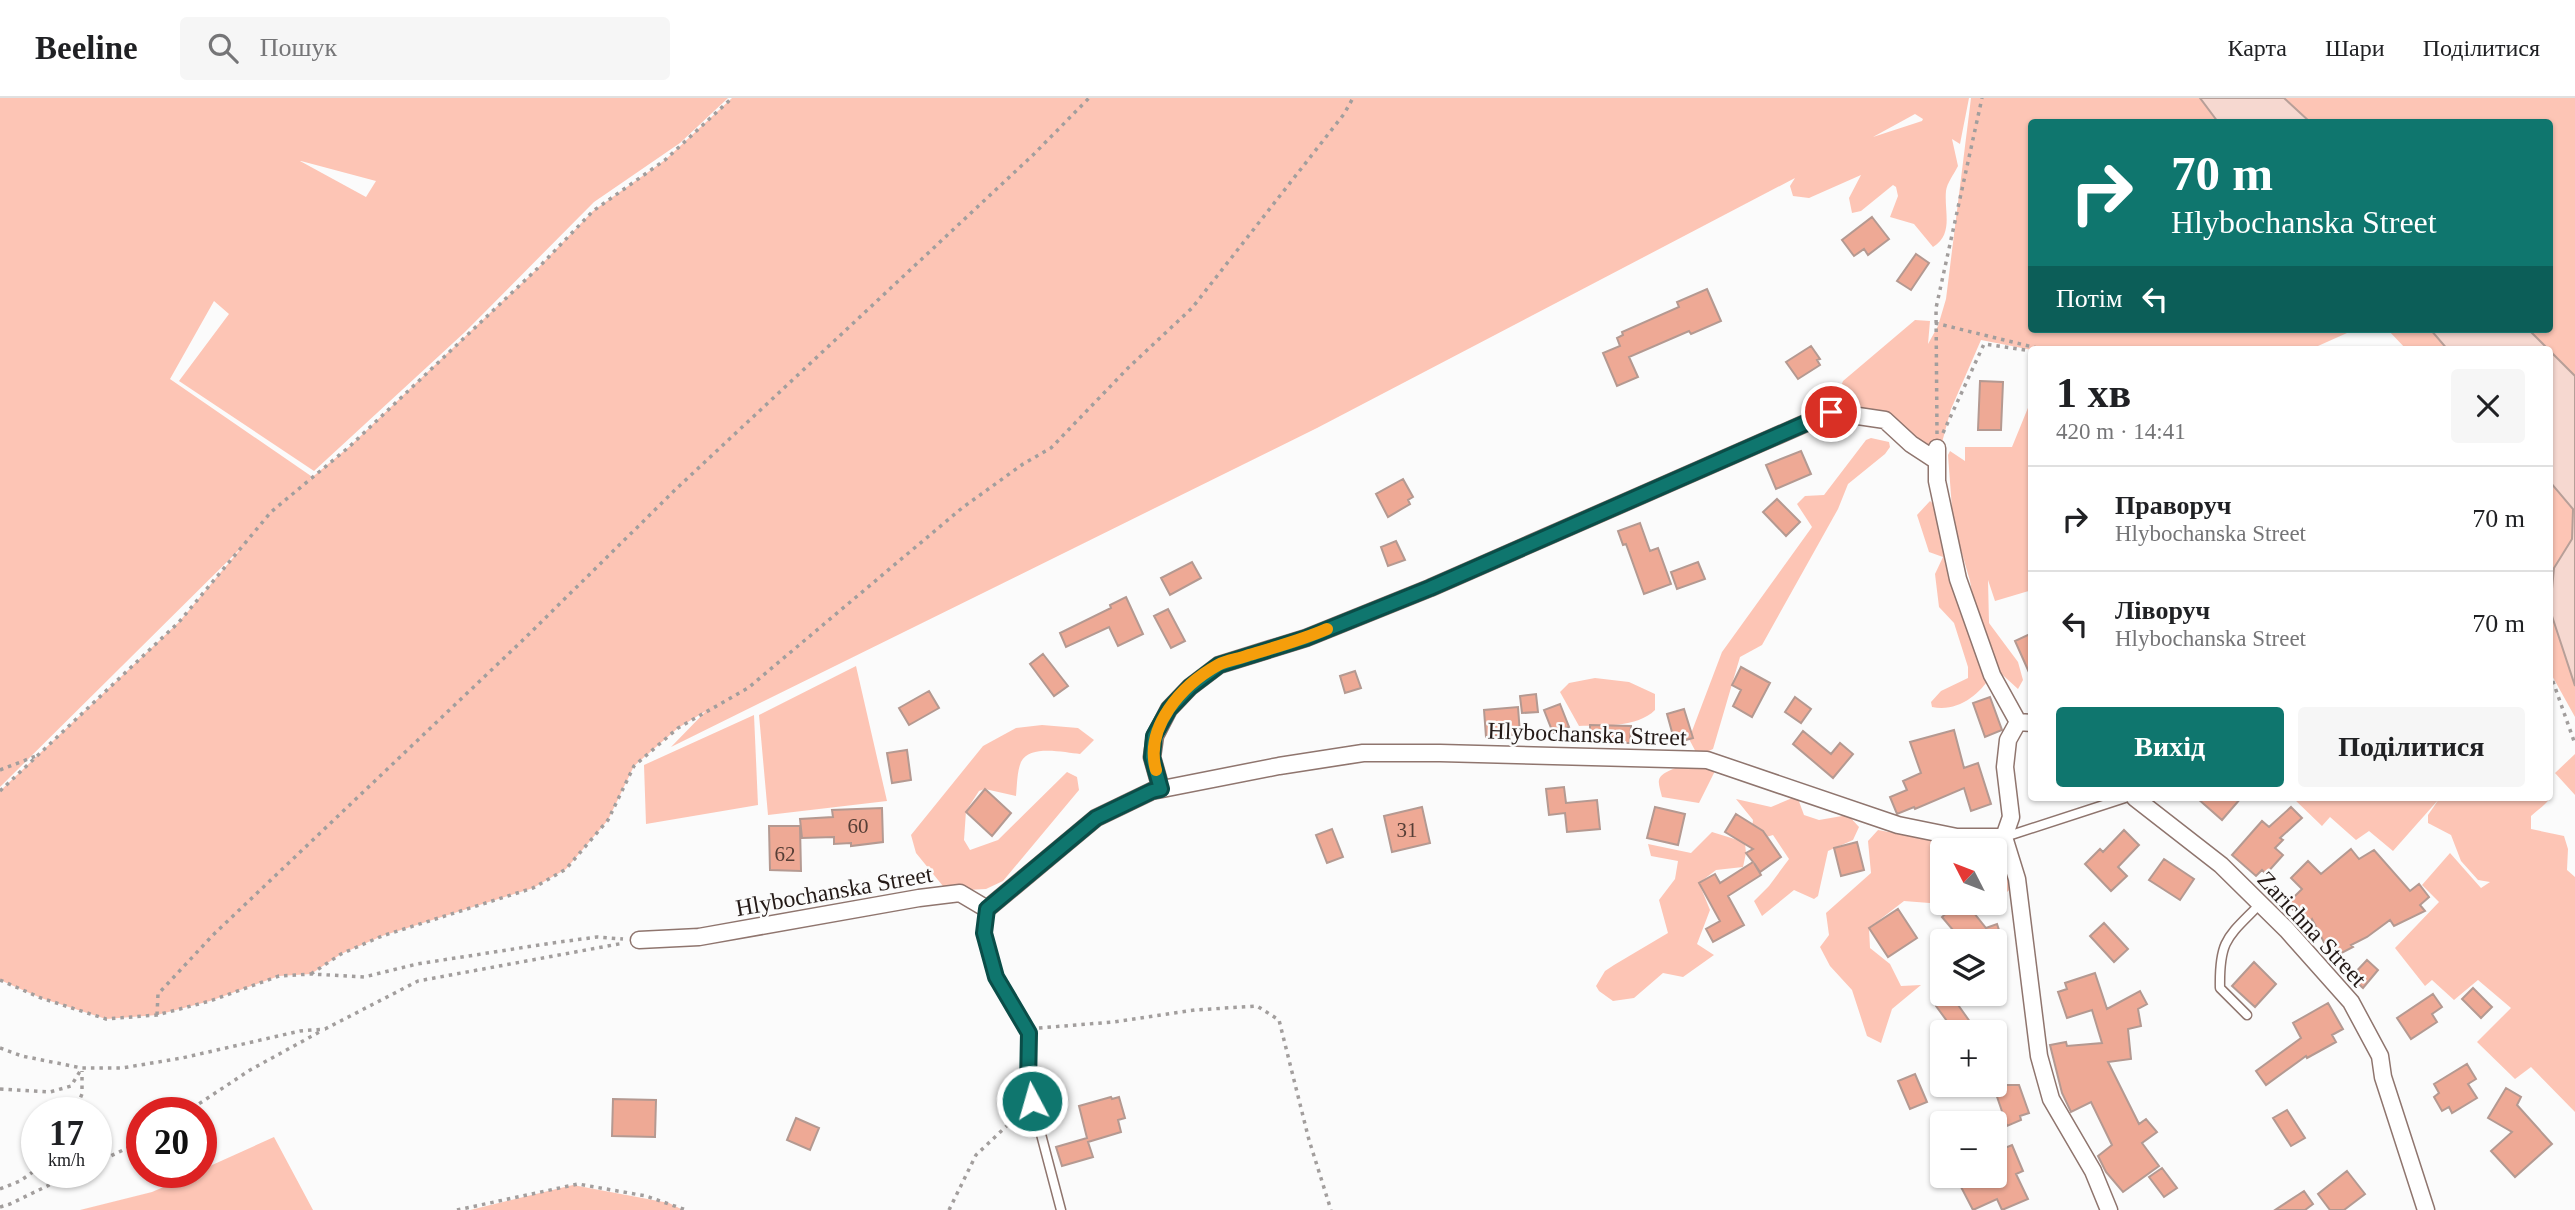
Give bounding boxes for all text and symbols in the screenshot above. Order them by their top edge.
search box [180,17,670,80]
icon: search [204,29,242,67]
text: Beeline [35,30,138,66]
text: Пошук [260,33,337,62]
text: Карта [2227,35,2287,61]
text: Шари [2325,35,2385,61]
text: Поділитися [2423,35,2540,61]
text: 70 m [2171,146,2273,201]
icon: right [2056,147,2147,238]
text: Hlybochanska Street [2171,204,2437,240]
icon: left [2136,280,2174,318]
text: Потім [2056,284,2122,313]
button: close [2451,369,2525,443]
text: 1 хв [2056,370,2131,416]
pin [1801,382,1861,442]
icon: arrive [1812,393,1850,431]
text: 420 m · 14:41 [2056,419,2186,444]
text: Праворуч [2115,491,2231,520]
icon: right [2056,500,2094,538]
text: 70 m [2472,504,2525,533]
text: Hlybochanska Street [2115,521,2306,546]
text: Ліворуч [2115,596,2210,625]
icon: left [2056,605,2094,643]
text: 70 m [2472,609,2525,638]
text: Hlybochanska Street [2115,626,2306,651]
button: Вихід [2056,707,2284,787]
button: Поділитися [2298,707,2525,787]
street label: Hlybochanska Street [1487,718,1687,750]
house number: 60 [848,814,869,838]
house number: 31 [1397,818,1418,842]
north arrow [1930,838,2007,915]
map controls [1930,838,2007,1188]
house number: 62 [775,842,796,866]
street label: Hlybochanska Street [734,861,935,921]
street label: Zarichna Street [2252,866,2372,992]
button: layers [1930,929,2007,1006]
button: + [1930,1020,2007,1097]
position arrow [995,1064,1069,1138]
speed limit sign: 20 [126,1097,217,1188]
button: − [1930,1111,2007,1188]
text: 17 [49,1114,84,1153]
text: km/h [48,1150,85,1170]

